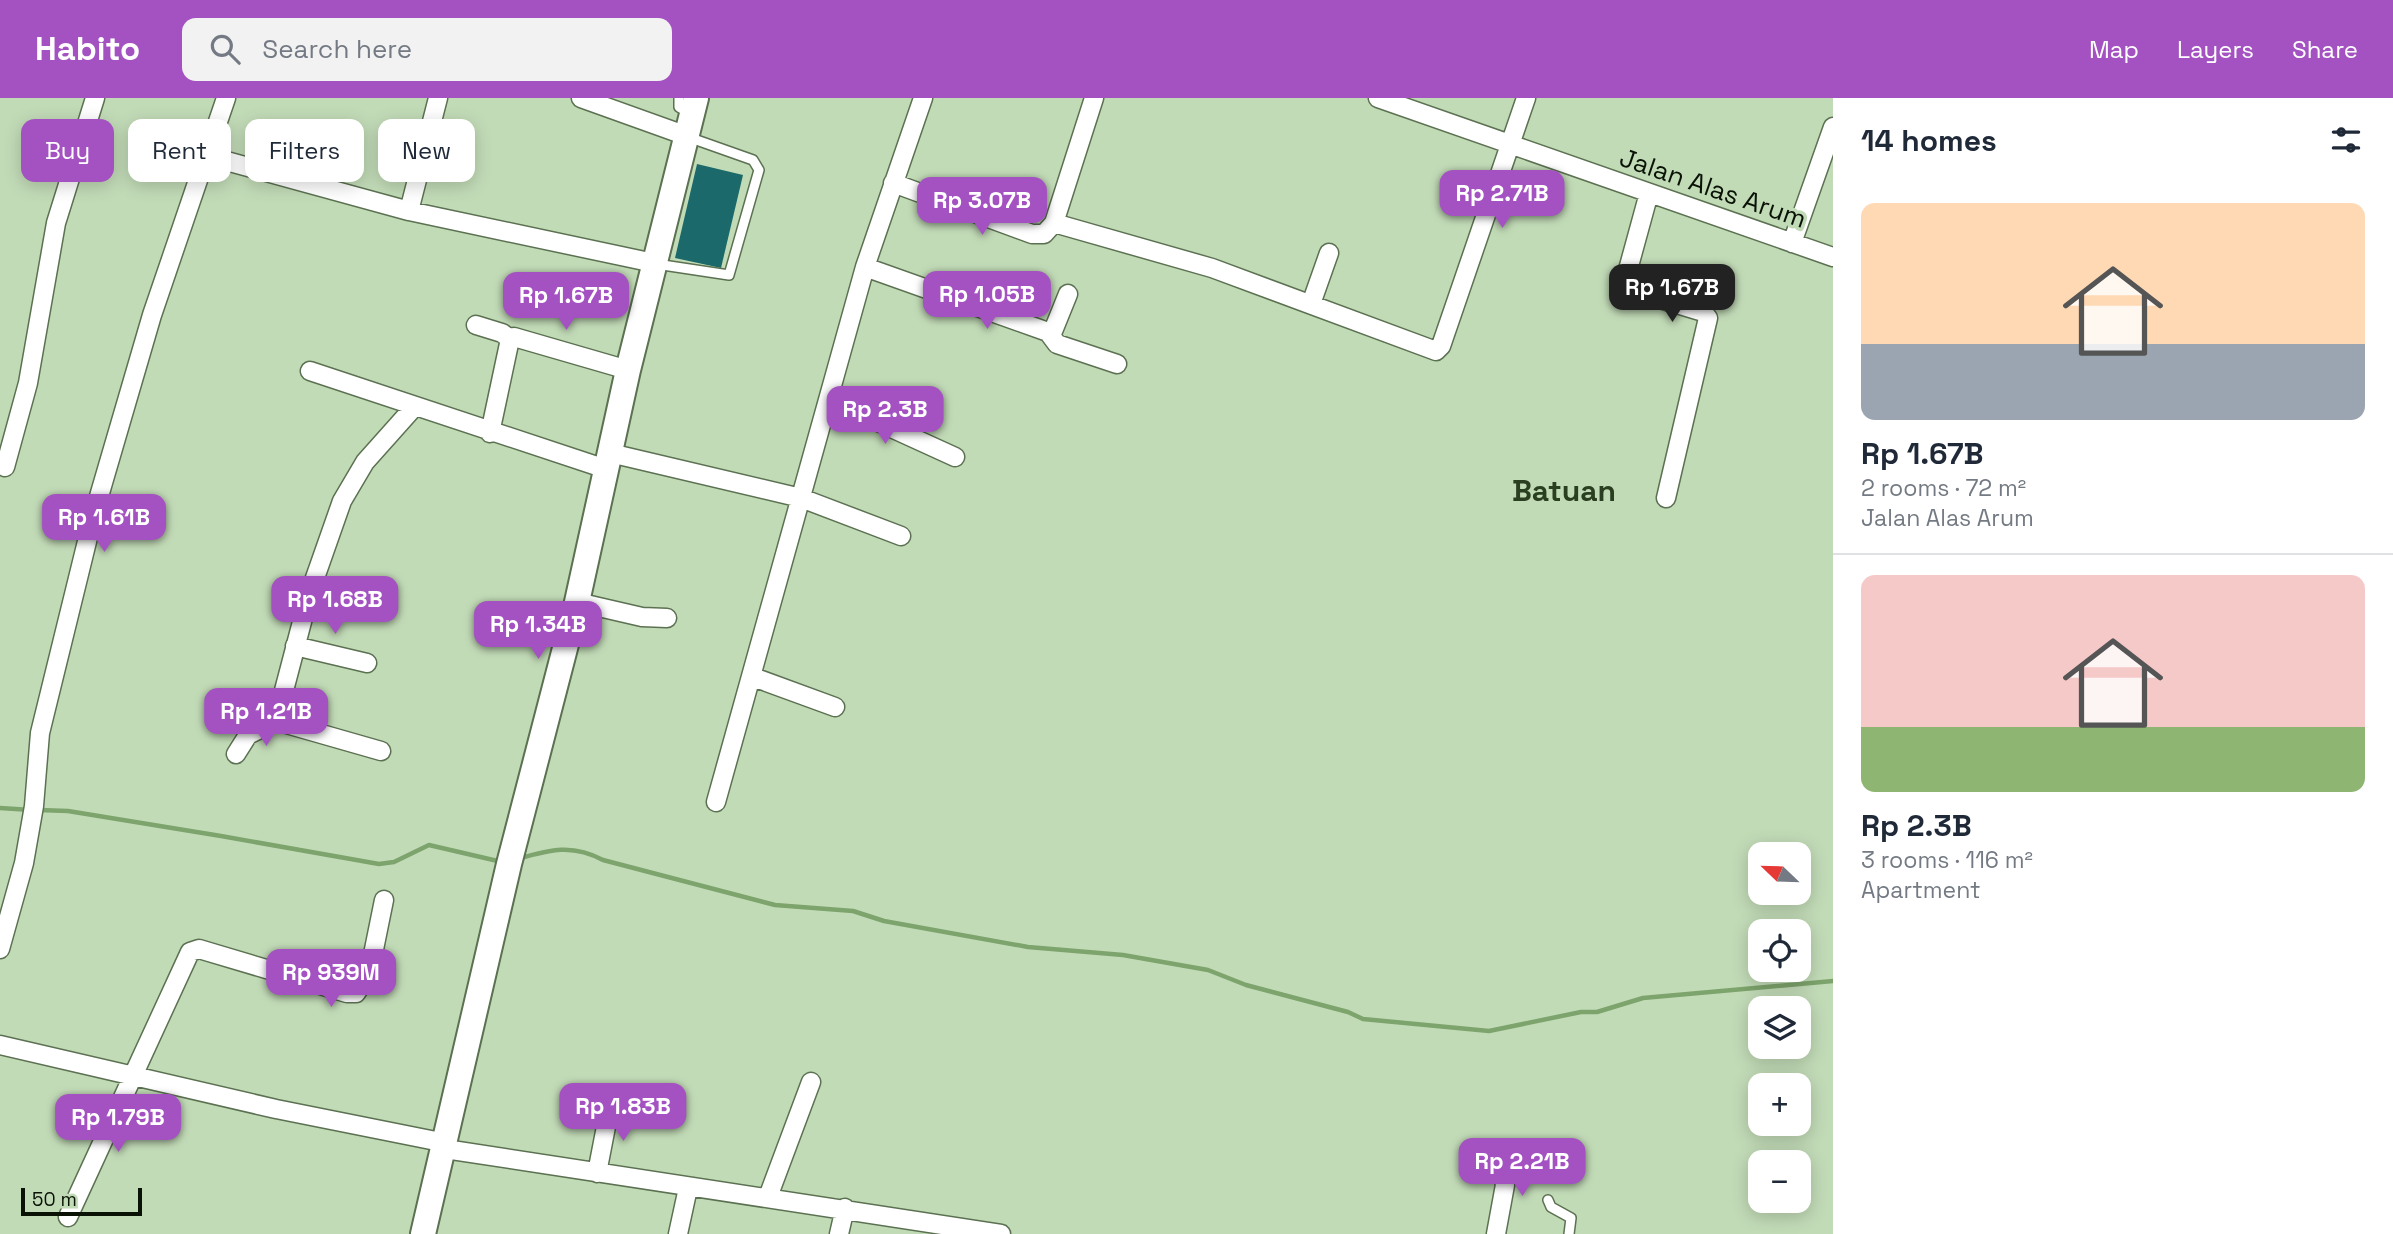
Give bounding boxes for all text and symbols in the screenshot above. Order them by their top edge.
search box [182,18,672,81]
text: Habito [35,28,140,70]
icon: search [206,30,244,68]
text: Search here [262,32,412,66]
text: Map [2089,34,2139,65]
text: Layers [2177,34,2254,65]
text: Share [2292,34,2358,65]
chip: Buy [21,119,114,182]
chip: Rent [128,119,231,182]
chip: Filters [245,119,364,182]
chip: New [378,119,475,182]
text: 14 homes [1861,121,1997,160]
icon: filters [2327,121,2365,159]
street label: Jalan Alas Arum [1615,140,1811,236]
pin: Rp 2.71B [1430,170,1574,230]
pin: Rp 3.07B [910,178,1054,237]
text: Rp 2.71B [1456,178,1548,208]
text: Rp 3.07B [933,185,1031,215]
icon: home [2050,248,2176,374]
pin: Rp 1.67B [1600,264,1744,324]
pin: Rp 1.67B [494,272,638,332]
pin: Rp 1.05B [915,272,1059,331]
text: Rp 1.67B [1625,272,1719,302]
text: Rp 1.05B [939,279,1035,309]
text: Rp 1.67B [519,280,613,310]
pin: Rp 2.3B [820,386,950,446]
text: Rp 2.3B [843,394,927,424]
text: Rp 1.67B [1861,434,1984,473]
district label: Batuan [1512,471,1616,510]
text: 2 rooms · 72 m² [1861,473,2026,503]
pin: Rp 1.61B [32,494,176,554]
text: Rp 1.61B [58,502,150,532]
text: Jalan Alas Arum [1861,503,2034,533]
pin: Rp 1.68B [263,576,407,636]
text: Rp 1.68B [287,584,383,614]
pin: Rp 1.34B [466,602,610,661]
text: Rp 1.34B [490,609,586,639]
icon: home [2050,620,2176,746]
pin: Rp 1.21B [194,688,338,748]
text: Rp 1.21B [220,696,312,726]
text: Rp 2.3B [1861,806,1972,845]
north arrow [1748,842,1811,905]
map controls [1748,842,1811,1213]
text: 3 rooms · 116 m² [1861,845,2033,875]
text: Apartment [1861,875,1981,905]
button: locate [1748,919,1811,982]
pin: Rp 939M [266,950,396,1009]
text: Rp 939M [282,957,380,987]
button: layers [1748,996,1811,1059]
button: + [1748,1073,1811,1136]
pin: Rp 1.83B [551,1084,695,1143]
text: Rp 1.83B [575,1091,671,1121]
pin: Rp 1.79B [46,1094,190,1154]
text: Rp 1.79B [71,1102,165,1132]
pin: Rp 2.21B [1450,1138,1594,1198]
text: Rp 2.21B [1475,1146,1569,1176]
button: − [1748,1150,1811,1213]
scale bar [21,1185,142,1217]
text: 50 m [32,1187,77,1212]

